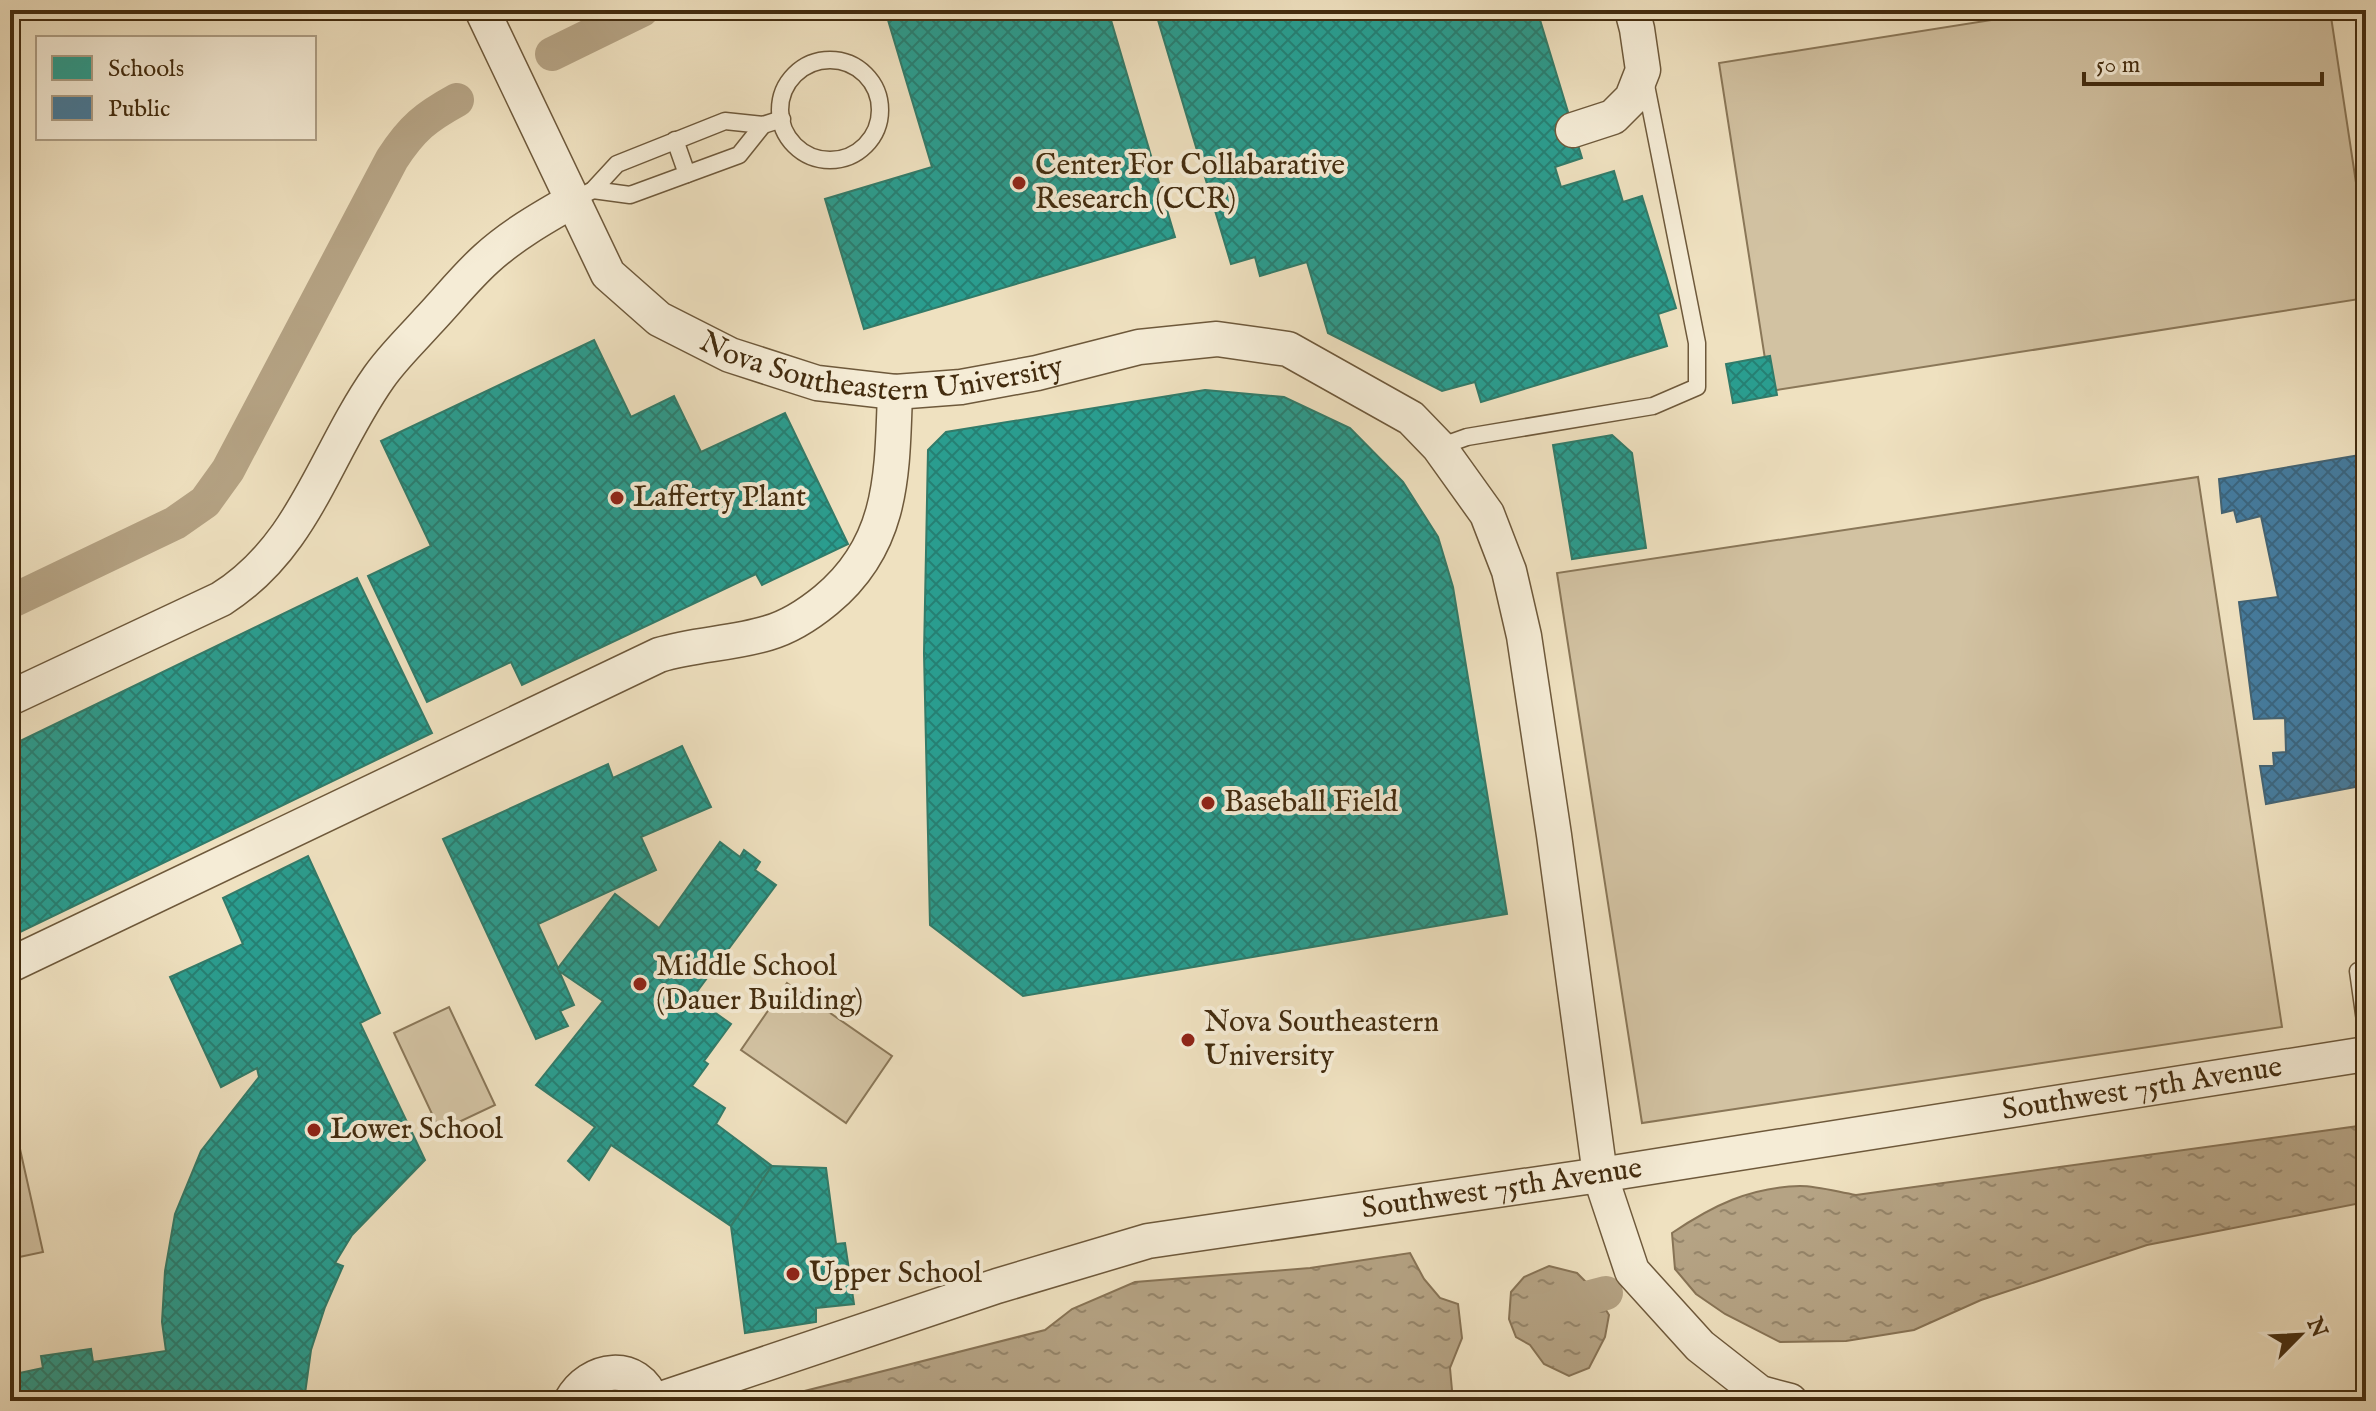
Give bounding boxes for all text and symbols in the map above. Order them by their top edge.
legend [36,36,316,140]
scale bar [2084,36,2322,86]
text: 50 m [2096,50,2140,81]
text: Schools [108,54,184,85]
text: Public [108,94,170,125]
place label: Center For Collabarative Research (CCR) [1035,147,1345,219]
marker: Center For Collabarative Research (CCR) [1010,174,1028,192]
street label: Nova Southeastern University [693,324,1068,412]
place label: Lafferty Plant [633,479,806,517]
marker: Lafferty Plant [608,489,626,507]
place label: Baseball Field [1224,784,1399,822]
marker: Baseball Field [1199,794,1217,812]
place label: Middle School (Dauer Building) [656,948,863,1020]
marker: Middle School (Dauer Building) [631,975,649,993]
place label: Nova Southeastern University [1204,1004,1439,1076]
marker: Nova Southeastern University [1179,1031,1197,1049]
street label: Southwest 75th Avenue [1999,1049,2285,1130]
place label: Lower School [330,1111,504,1149]
marker: Lower School [305,1121,323,1139]
street label: Southwest 75th Avenue [1359,1150,1645,1229]
place label: Upper School [809,1255,983,1293]
marker: Upper School [784,1265,802,1283]
north arrow [2260,1295,2340,1375]
text: N [2299,1312,2333,1342]

